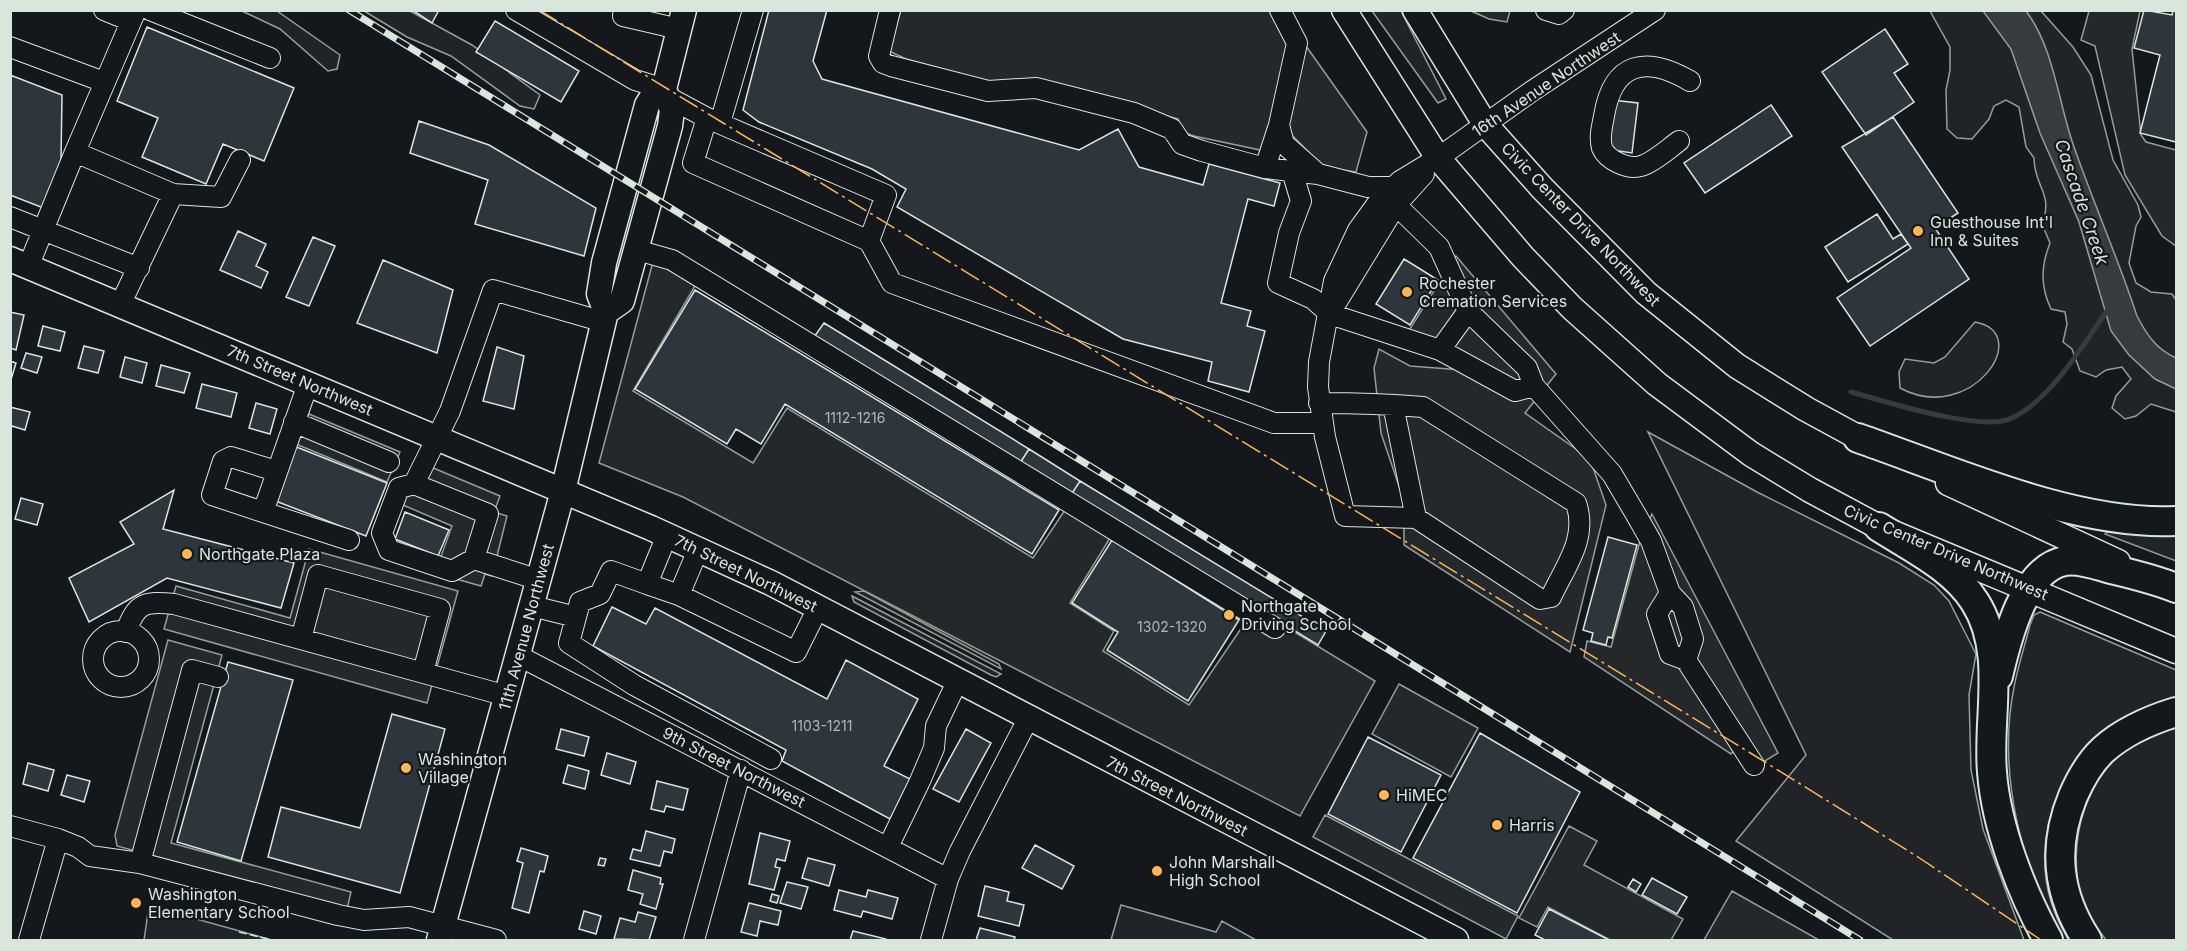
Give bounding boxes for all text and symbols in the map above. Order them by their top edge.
street label: 16th Avenue Northwest [1468,27,1624,141]
water label: Cascade Creek [2051,136,2114,269]
street label: Civic Center Drive Northwest [1497,138,1665,310]
place label: Guesthouse Int'l Inn & Suites [1930,212,2053,250]
marker: Guesthouse Int'l Inn & Suites [1911,224,1925,238]
place label: Rochester Cremation Services [1419,273,1567,311]
marker: Rochester Cremation Services [1400,285,1414,299]
street label: 7th Street Northwest [224,340,376,420]
house number: 1112-1216 [825,409,885,426]
street label: Civic Center Drive Northwest [1841,500,2051,604]
street label: 7th Street Northwest [671,530,821,616]
street label: 11th Avenue Northwest [494,542,558,712]
place label: Northgate Plaza [199,544,320,564]
marker: Northgate Plaza [180,547,194,561]
place label: Northgate Driving School [1241,596,1351,634]
marker: Northgate Driving School [1222,608,1236,622]
house number: 1302-1320 [1137,618,1207,635]
house number: 1103-1211 [792,717,852,734]
street label: 9th Street Northwest [659,722,809,812]
place label: Washington Village [418,749,507,787]
street label: 7th Street Northwest [1103,752,1251,840]
marker: Washington Village [399,761,413,775]
place label: HiMEC [1396,785,1448,805]
marker: HiMEC [1377,788,1391,802]
place label: Harris [1509,815,1555,835]
marker: Harris [1490,818,1504,832]
place label: John Marshall High School [1169,852,1275,890]
marker: John Marshall High School [1150,864,1164,878]
place label: Washington Elementary School [148,884,290,922]
marker: Washington Elementary School [129,896,143,910]

